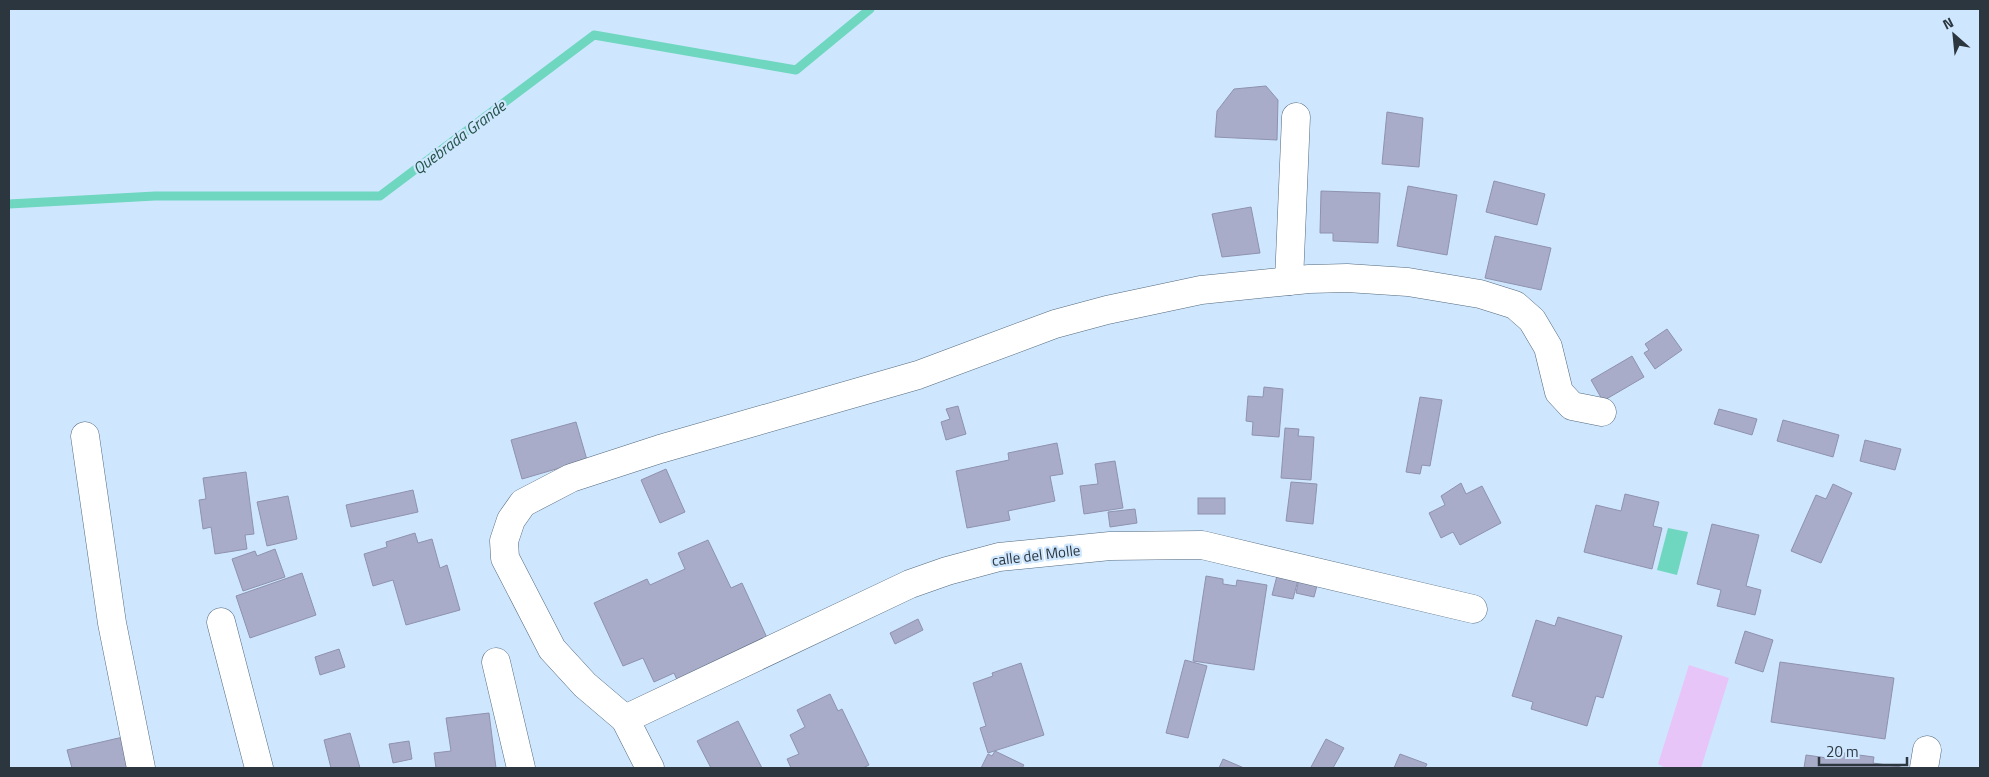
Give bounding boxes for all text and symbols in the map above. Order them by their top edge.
north arrow [1929,10,1979,60]
text: N [1939,11,1957,35]
water label: Quebrada Grande [407,93,512,180]
street label: calle del Molle [990,538,1082,572]
scale bar [1819,734,1906,766]
text: 20 m [1826,740,1859,763]

